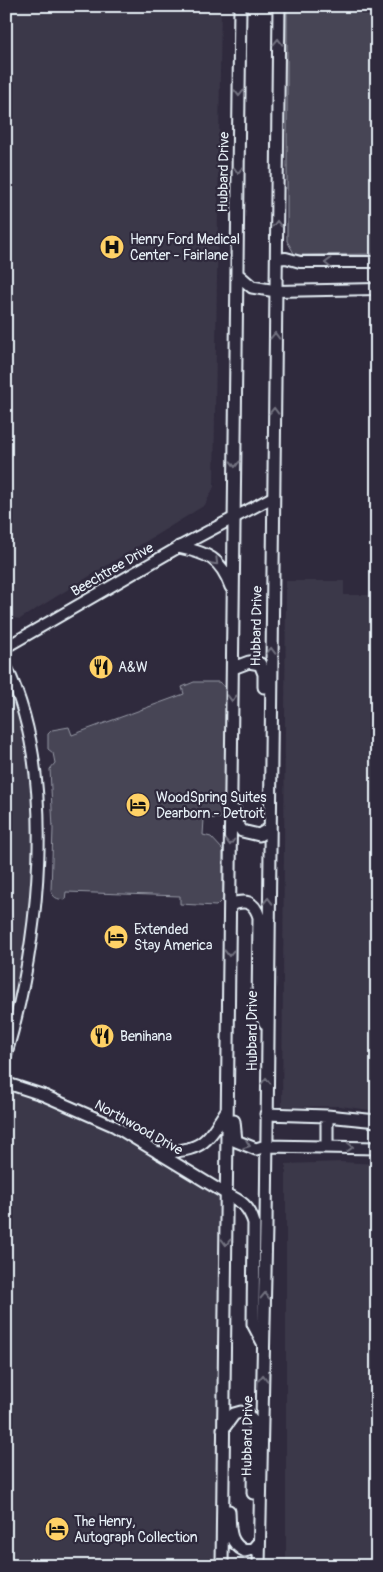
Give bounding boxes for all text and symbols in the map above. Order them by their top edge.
one-way arrow [273,38,284,46]
one-way arrow [234,90,244,97]
street label: Hubbard Drive [214,131,233,212]
one-way arrow [233,166,243,174]
one-way arrow [272,220,282,228]
place label: Henry Ford Medical Center - Fairlane [130,231,240,264]
hospital icon: Henry Ford Medical Center - Fairlane [99,234,125,260]
one-way arrow [324,257,332,268]
one-way arrow [270,332,281,340]
one-way arrow [269,406,279,414]
one-way arrow [230,461,240,469]
street label: Beechtree Drive [68,539,157,600]
one-way arrow [209,556,218,565]
street label: Hubbard Drive [247,585,266,666]
one-way arrow [266,647,276,654]
restaurant icon: A&W [88,654,114,680]
place label: A&W [118,659,148,676]
one-way arrow [227,694,237,702]
place label: WoodSpring Suites Dearborn - Detroit [156,789,267,822]
hotel icon: WoodSpring Suites Dearborn - Detroit [125,792,151,818]
one-way arrow [225,838,235,846]
one-way arrow [263,897,273,904]
place label: Extended Stay America [134,921,213,954]
hotel icon: Extended Stay America [103,924,129,950]
one-way arrow [224,950,235,958]
street label: Hubbard Drive [244,991,261,1071]
restaurant icon: Benihana [89,1023,115,1049]
place label: Benihana [120,1028,172,1045]
one-way arrow [261,1077,271,1084]
street label: Northwood Drive [92,1096,186,1159]
one-way arrow [242,1139,251,1149]
one-way arrow [346,1142,354,1152]
one-way arrow [220,1239,231,1247]
one-way arrow [259,1292,270,1300]
one-way arrow [258,1374,268,1382]
street label: Hubbard Drive [238,1395,257,1476]
place label: The Henry, Autograph Collection [74,1513,198,1546]
hotel icon: The Henry, Autograph Collection [44,1516,70,1542]

